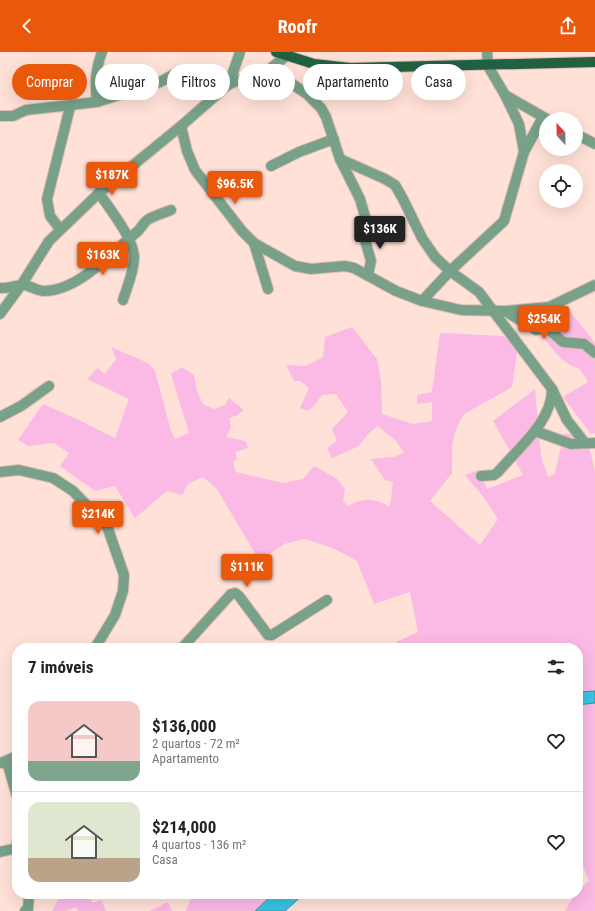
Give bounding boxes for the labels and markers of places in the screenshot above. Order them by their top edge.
pin: $187K [84,162,140,196]
pin: $96.5K [202,171,268,205]
pin: $136K [352,216,408,250]
pin: $163K [75,242,131,276]
pin: $254K [516,306,572,340]
pin: $214K [70,501,126,535]
pin: $111K [219,554,275,588]

